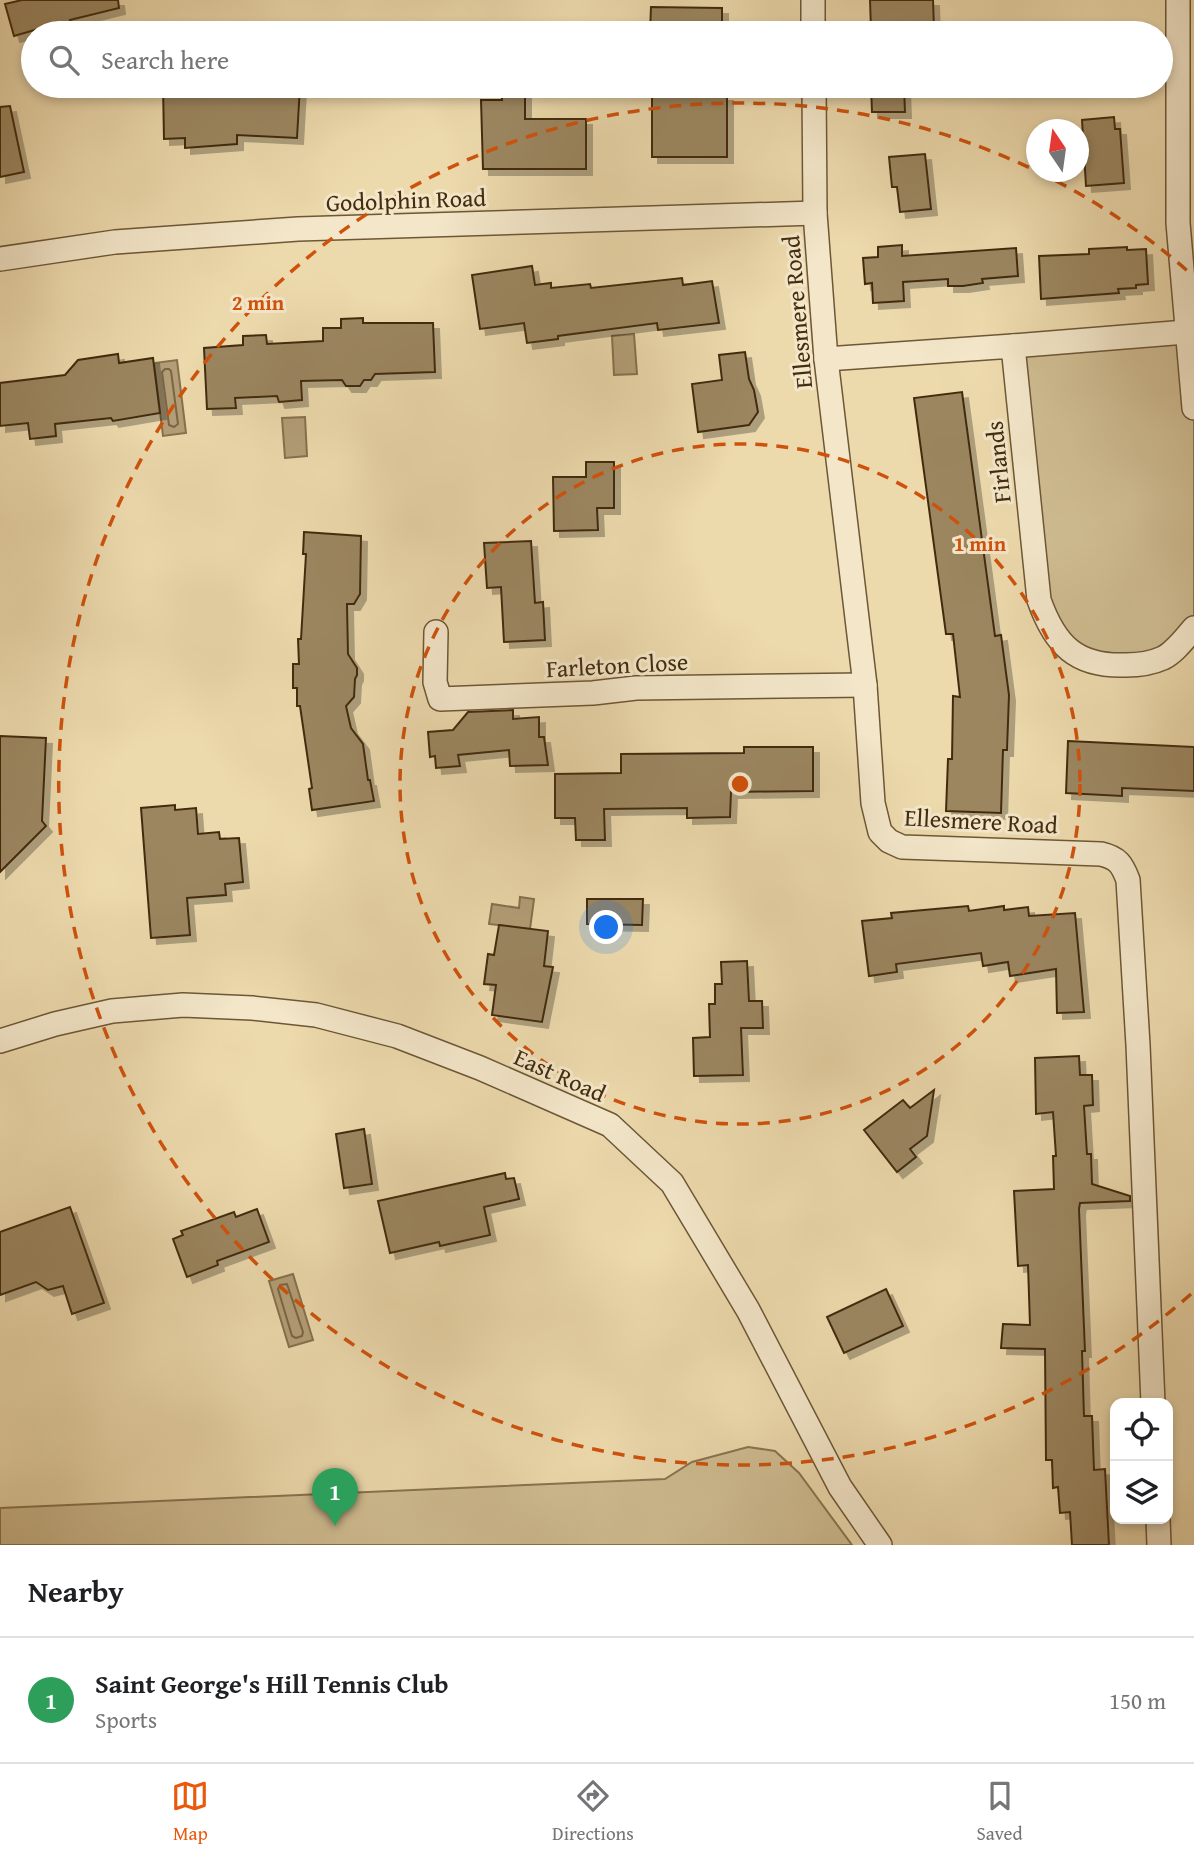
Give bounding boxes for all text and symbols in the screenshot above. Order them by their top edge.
search box [21,21,1173,98]
text: Search here [101,40,229,79]
icon: search [45,41,83,79]
north arrow [1026,119,1089,182]
street label: Godolphin Road [325,180,487,220]
street label: Ellesmere Road [773,234,821,390]
text: 2 min [232,287,285,318]
street label: Firlands [976,419,1020,505]
text: 1 min [954,528,1007,559]
street label: Farleton Close [545,644,689,686]
centre of rings [728,772,752,796]
street label: Ellesmere Road [903,800,1059,843]
your location [589,910,623,944]
street label: East Road [509,1039,612,1111]
map controls [1110,1398,1173,1524]
button: locate [1110,1398,1173,1461]
button: layers [1110,1461,1173,1524]
pin: 1 [312,1468,358,1526]
text: Nearby [28,1569,124,1613]
text: Saint George's Hill Tennis Club [95,1664,449,1703]
text: 1 [45,1684,57,1717]
text: 150 m [1109,1684,1166,1717]
text: Sports [95,1703,157,1736]
tab: Map [171,1777,209,1847]
tab: Directions [552,1777,634,1847]
tab: Saved [977,1777,1023,1847]

